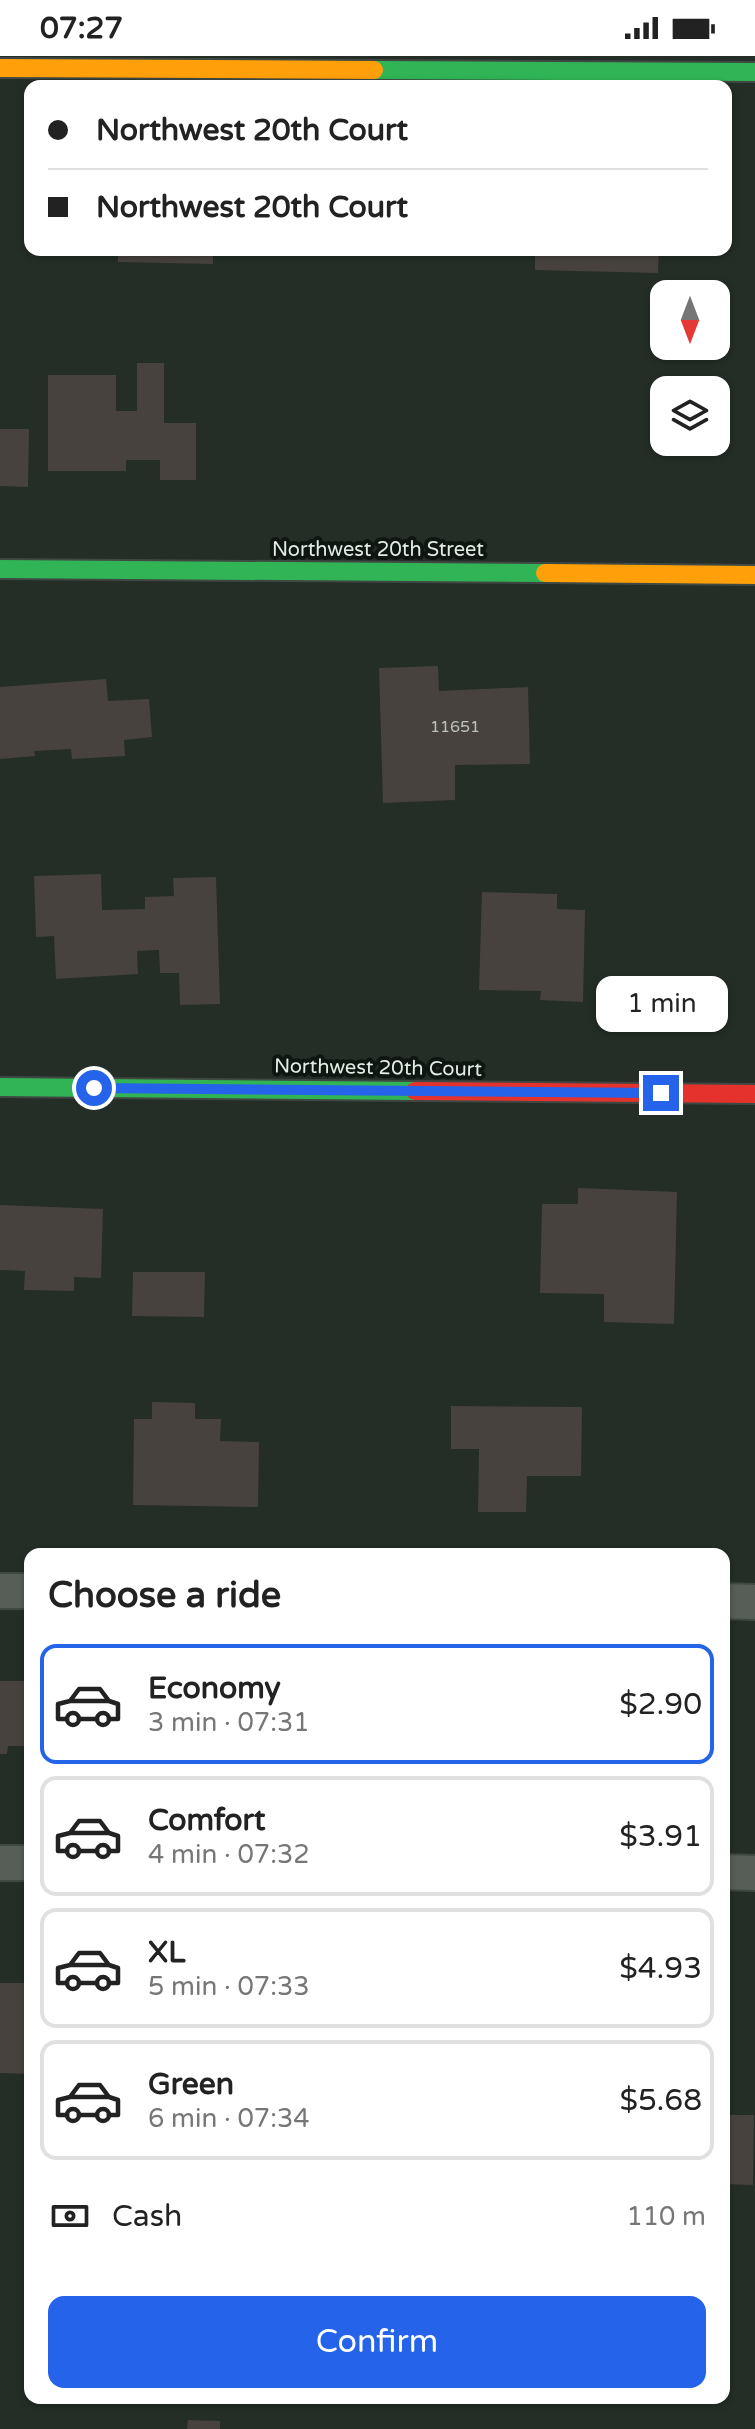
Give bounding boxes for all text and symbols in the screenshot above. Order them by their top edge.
text: 07:27 [40,10,123,47]
text: Northwest 20th Court [96,112,408,149]
text: Northwest 20th Court [96,189,408,226]
north arrow [650,280,730,360]
map controls [650,280,730,456]
button: layers [650,376,730,456]
street label: Northwest 20th Street [272,538,484,562]
house number: 11651 [430,717,480,737]
callout: 1 min [595,977,727,1033]
text: 1 min [627,988,697,1019]
street label: Northwest 20th Court [274,1054,483,1082]
route start [76,1070,112,1106]
route end [643,1075,679,1111]
text: Choose a ride [48,1574,281,1617]
icon: car [52,1668,124,1740]
text: Economy [148,1670,281,1707]
text: $2.90 [619,1686,702,1723]
text: 3 min · 07:31 [148,1707,310,1738]
icon: car [52,1800,124,1872]
text: Comfort [148,1802,266,1839]
text: $3.91 [619,1818,702,1855]
text: 4 min · 07:32 [148,1839,310,1870]
icon: car [52,1932,124,2004]
text: XL [148,1934,185,1971]
text: $4.93 [619,1950,702,1987]
text: 5 min · 07:33 [148,1971,310,2002]
icon: car [52,2064,124,2136]
text: Green [148,2066,234,2103]
text: $5.68 [620,2082,702,2119]
text: 6 min · 07:34 [148,2103,310,2134]
icon: cash [48,2194,92,2238]
text: Cash [112,2198,182,2235]
text: 110 m [626,2201,706,2232]
button: Confirm [48,2296,706,2388]

